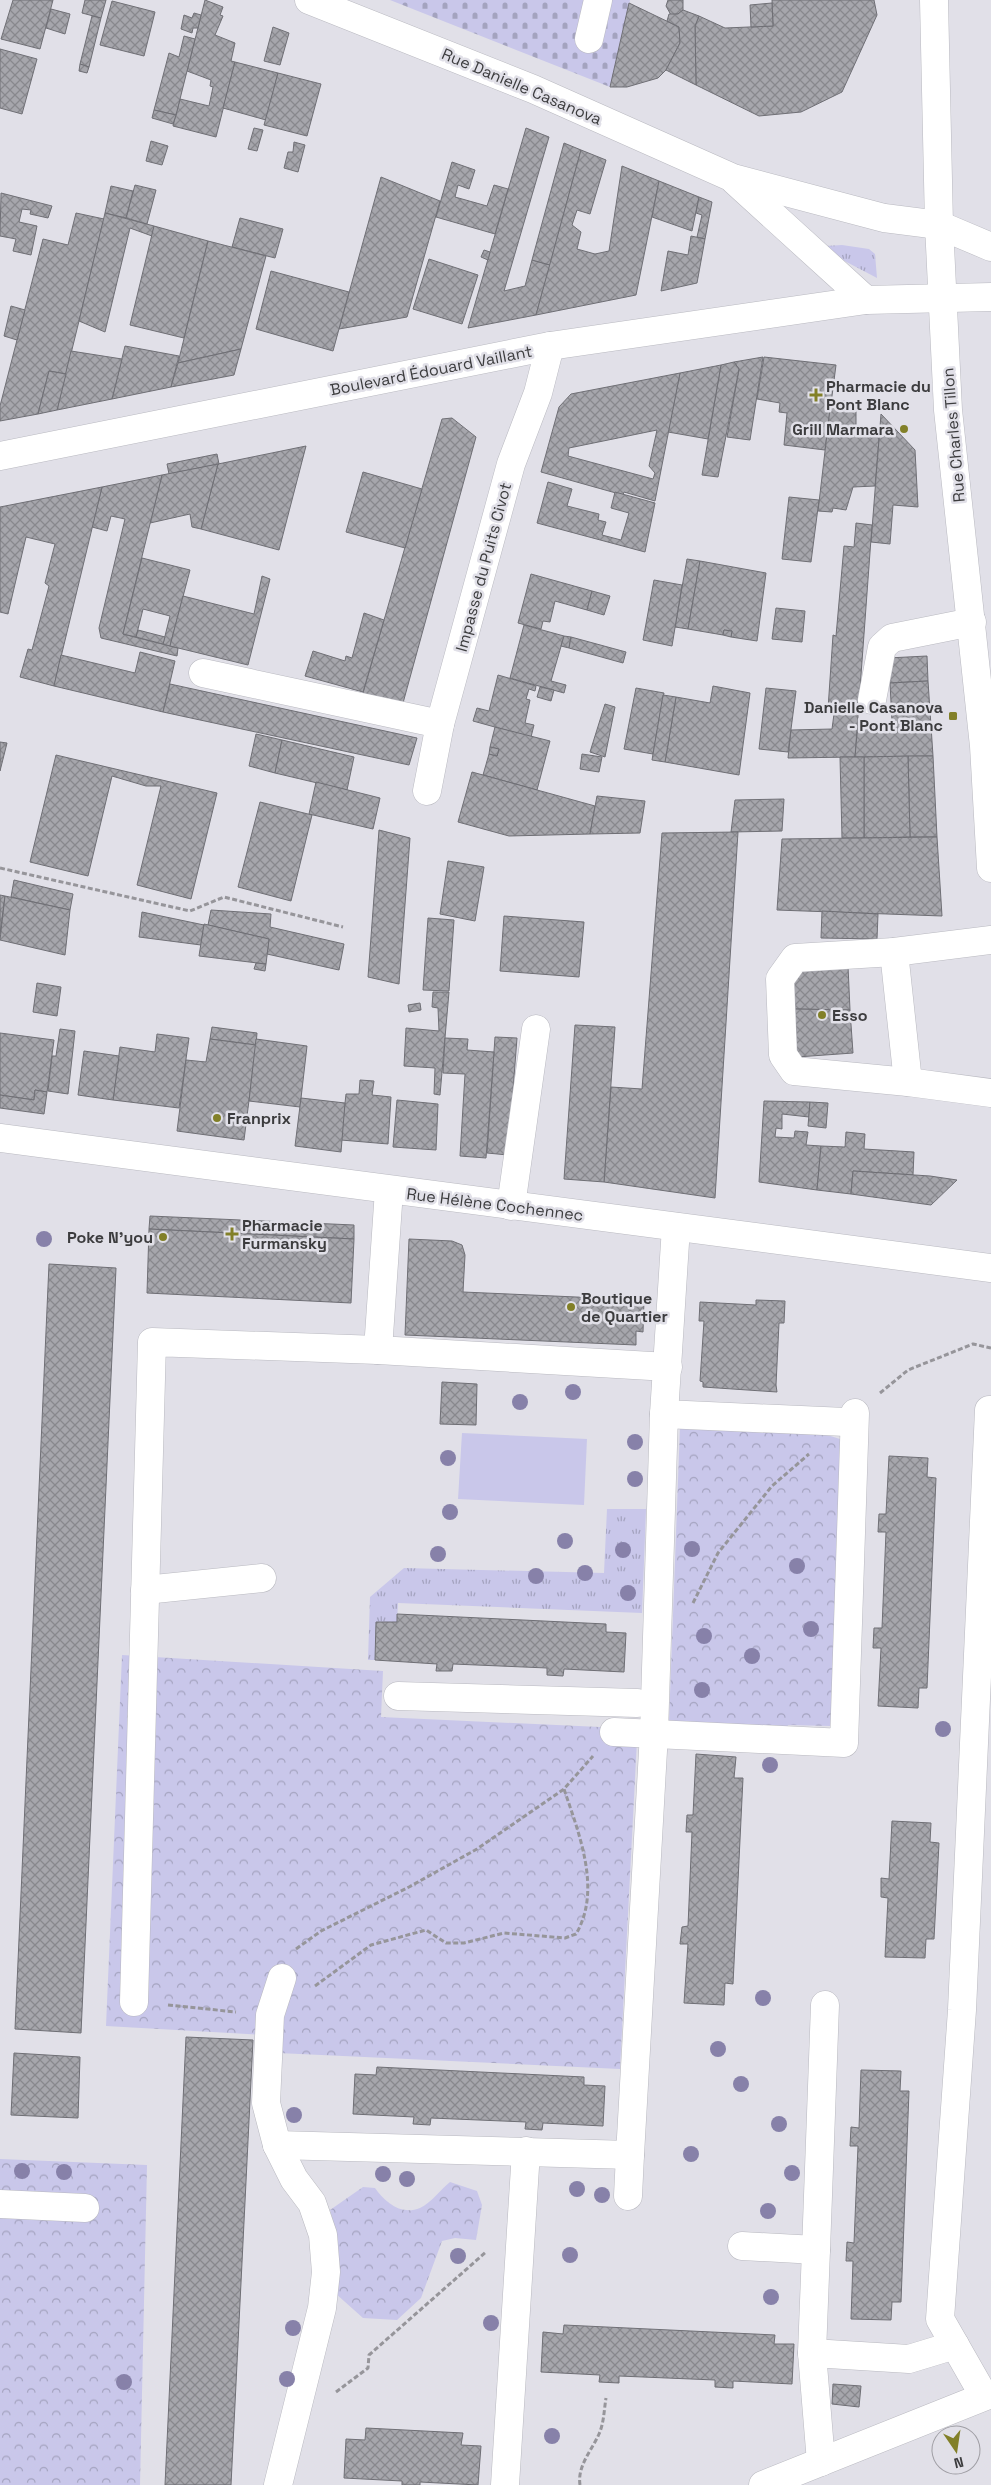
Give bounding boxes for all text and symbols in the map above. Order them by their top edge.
street label: Rue Danielle Casanova [439,43,605,130]
street label: Boulevard Édouard Vaillant [328,341,534,400]
street label: Rue Charles Tillon [937,367,970,503]
place label: Pharmacie du Pont Blanc [826,376,931,415]
marker: Pharmacie du Pont Blanc [810,389,822,401]
place label: Grill Marmara [792,419,894,440]
marker: Grill Marmara [898,423,910,435]
street label: Impasse du Puits Civot [451,480,516,654]
place label: Danielle Casanova - Pont Blanc [804,697,943,736]
marker: Danielle Casanova - Pont Blanc [947,710,959,722]
place label: Esso [832,1005,868,1026]
marker: Esso [816,1009,828,1021]
place label: Franprix [227,1108,292,1129]
marker: Franprix [211,1112,223,1124]
street label: Rue Hélène Cochennec [405,1183,585,1226]
place label: Pharmacie Furmansky [242,1215,327,1254]
place label: Poke N'you [67,1227,153,1248]
marker: Pharmacie Furmansky [226,1228,238,1240]
marker: Poke N'you [157,1231,169,1243]
place label: Boutique de Quartier [581,1288,668,1327]
marker: Boutique de Quartier [565,1301,577,1313]
north arrow [931,2425,981,2475]
text: N [952,2453,966,2472]

